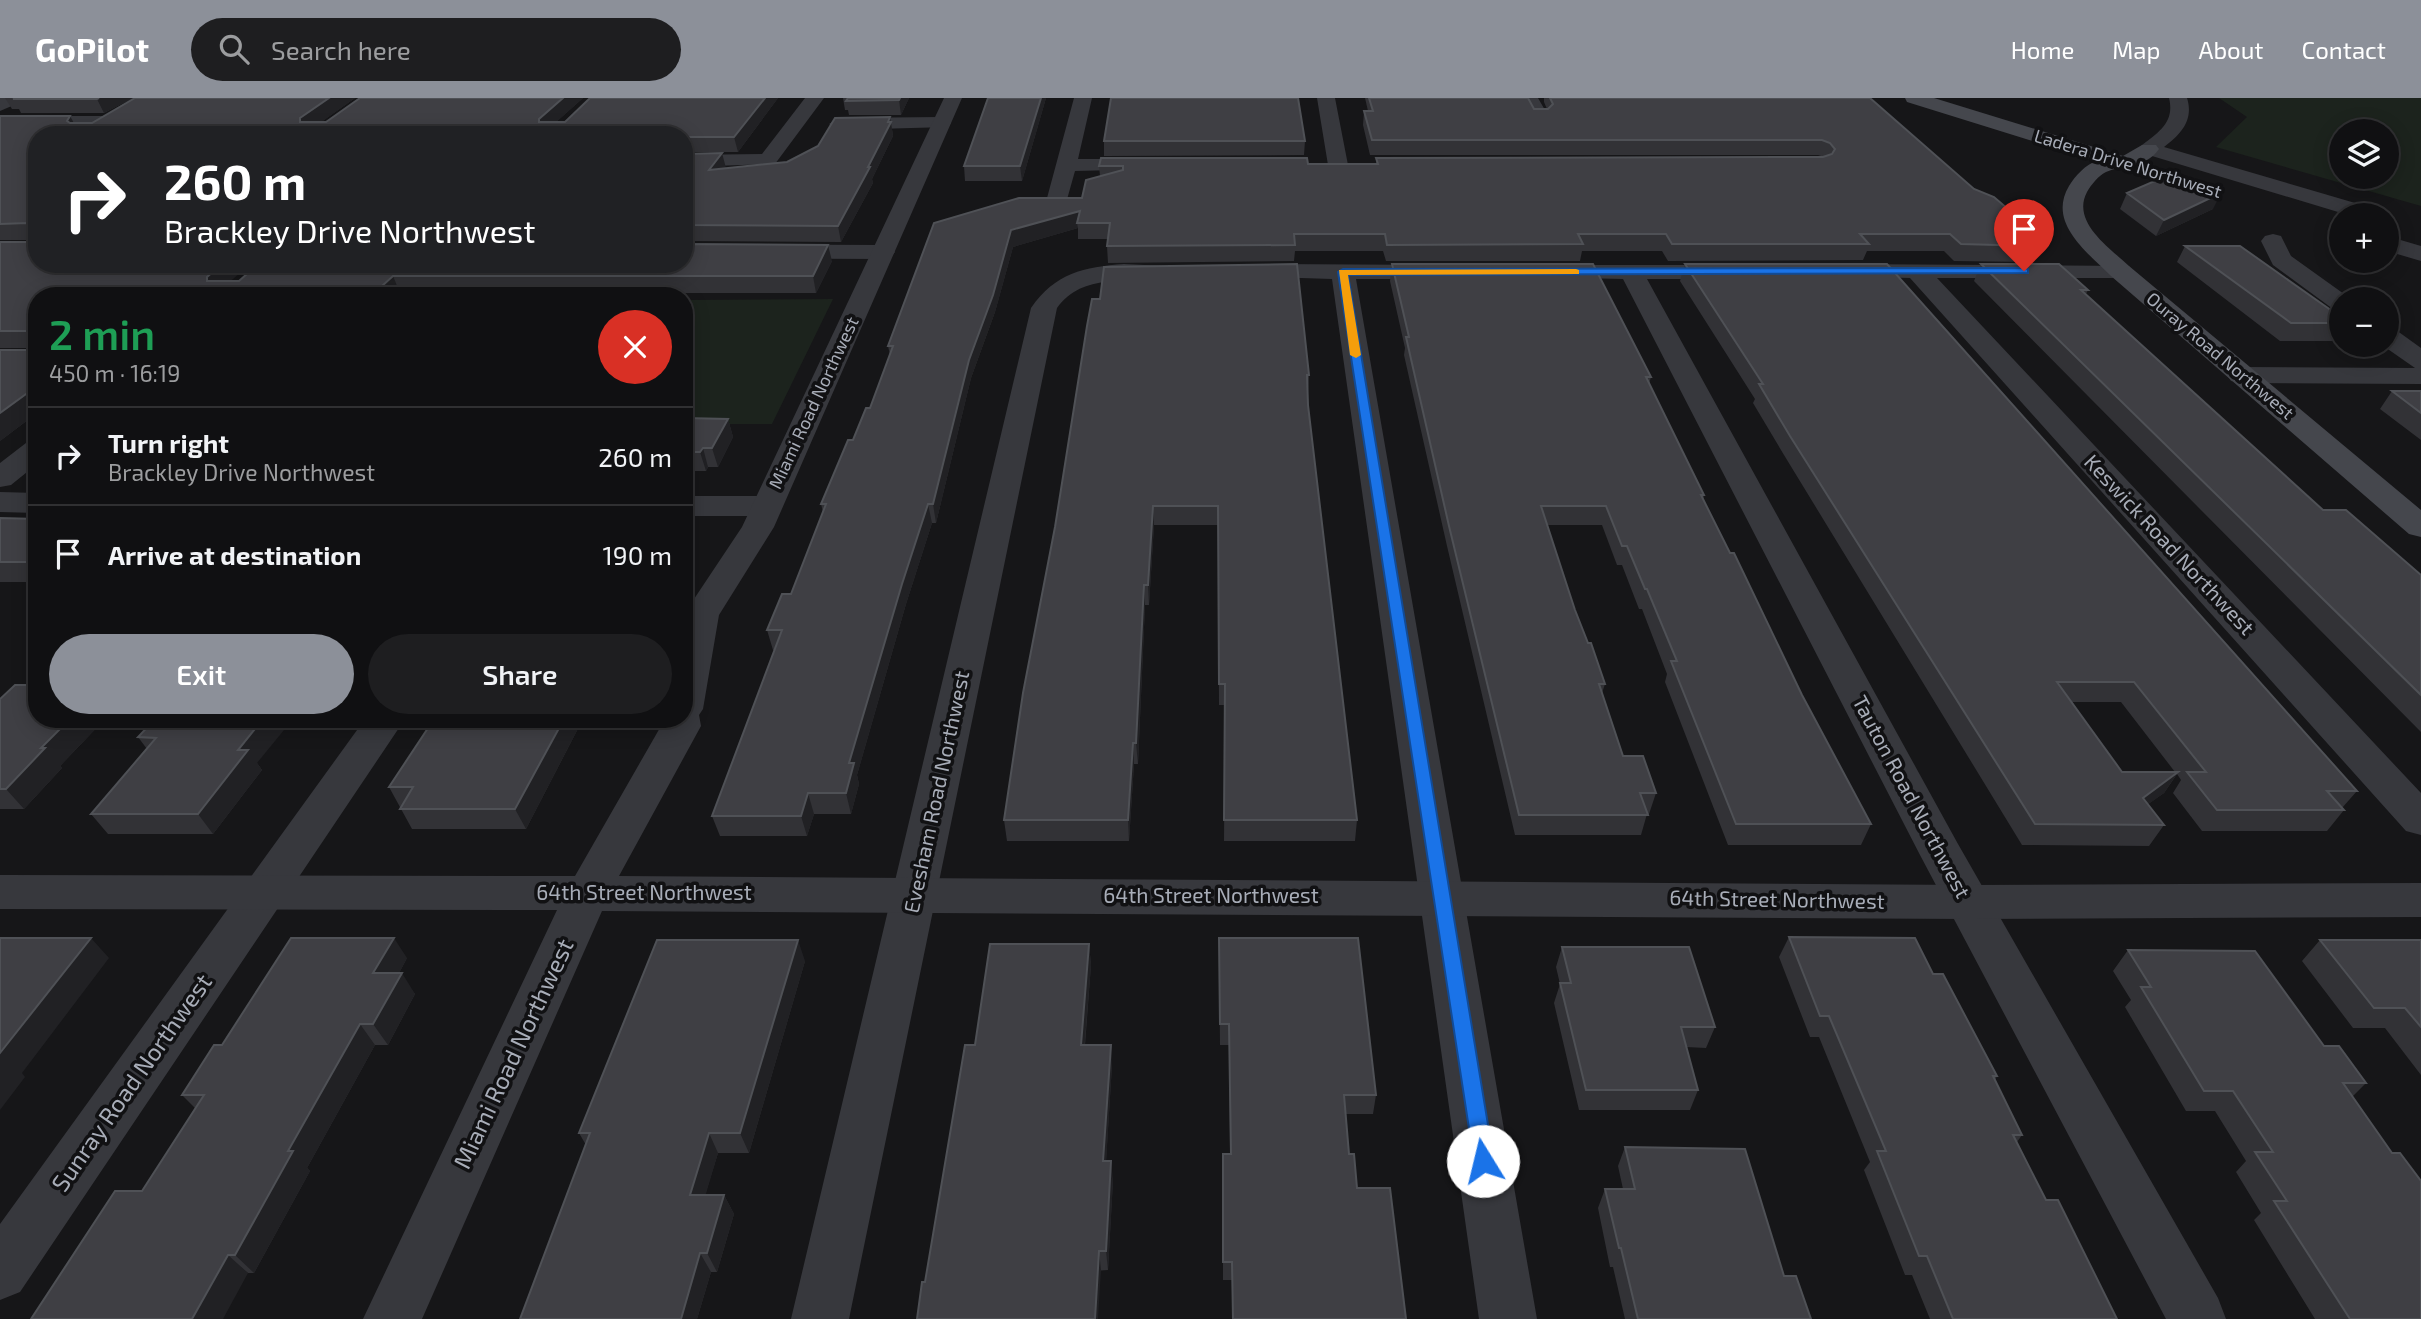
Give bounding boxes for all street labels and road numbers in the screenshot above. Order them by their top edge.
street label: Ladera Drive Northwest [2032,124,2225,202]
street label: Ouray Road Northwest [2142,287,2299,423]
street label: Miami Road Northwest [763,313,863,492]
street label: Keswick Road Northwest [2080,449,2260,639]
street label: Evesham Road Northwest [898,668,973,915]
street label: Tauton Road Northwest [1848,691,1976,902]
street label: 64th Street Northwest [536,879,752,904]
street label: 64th Street Northwest [1103,882,1319,907]
street label: 64th Street Northwest [1669,884,1885,913]
street label: Miami Road Northwest [447,934,579,1173]
street label: Sunray Road Northwest [45,968,217,1197]

